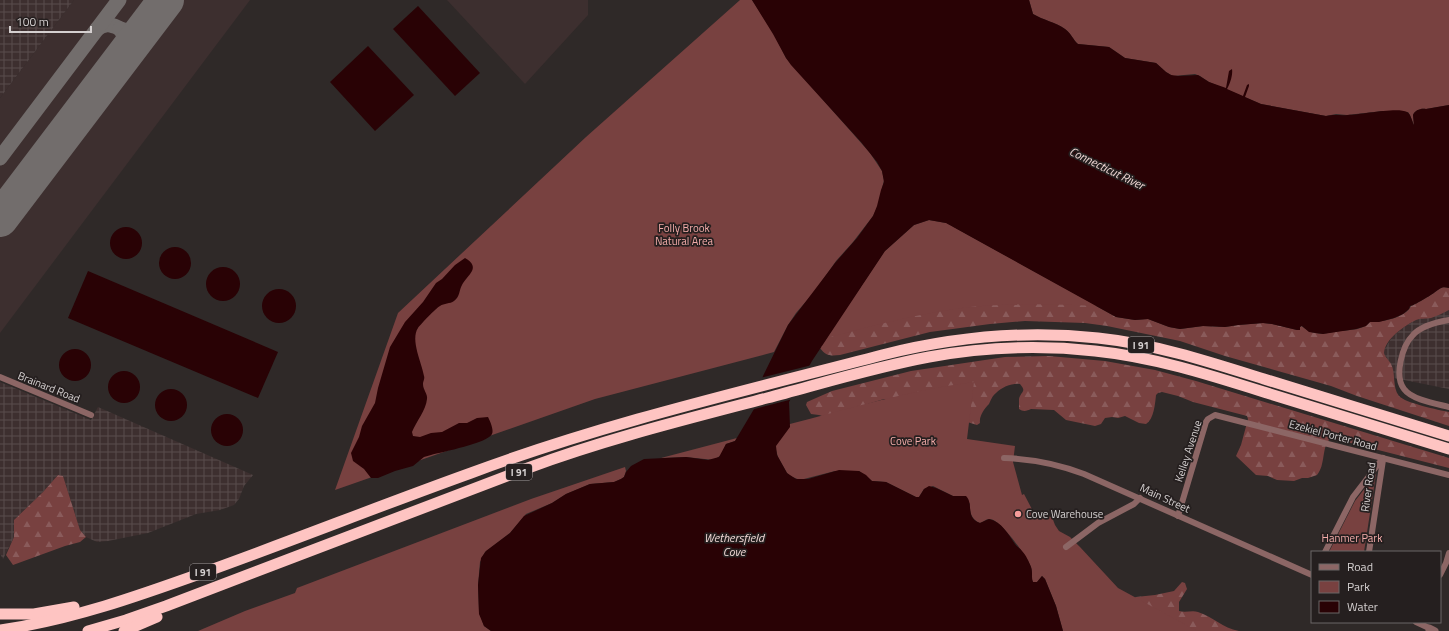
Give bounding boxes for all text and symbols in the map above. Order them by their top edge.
scale bar [10,8,91,34]
text: 100 m [16,12,49,31]
water label: Connecticut River [1066,142,1150,195]
park label: Folly Brook Natural Area [655,220,714,249]
road number: I 91 [1128,337,1154,353]
street label: Brainard Road [16,367,83,407]
street label: Ezekiel Porter Road [1287,416,1379,454]
street label: Kelley Avenue [1170,418,1206,484]
park label: Cove Park [890,433,937,449]
street label: River Road [1357,461,1379,513]
road number: I 91 [506,464,532,480]
street label: Main Street [1137,479,1193,517]
place label: Cove Warehouse [1026,506,1104,522]
marker: Cove Warehouse [1013,509,1023,519]
water label: Wethersfield Cove [704,528,766,561]
park label: Hanmer Park [1322,530,1383,546]
legend [1311,551,1441,623]
text: Road [1347,557,1373,576]
road number: I 91 [190,564,216,580]
text: Park [1347,577,1370,596]
text: Water [1347,597,1378,616]

